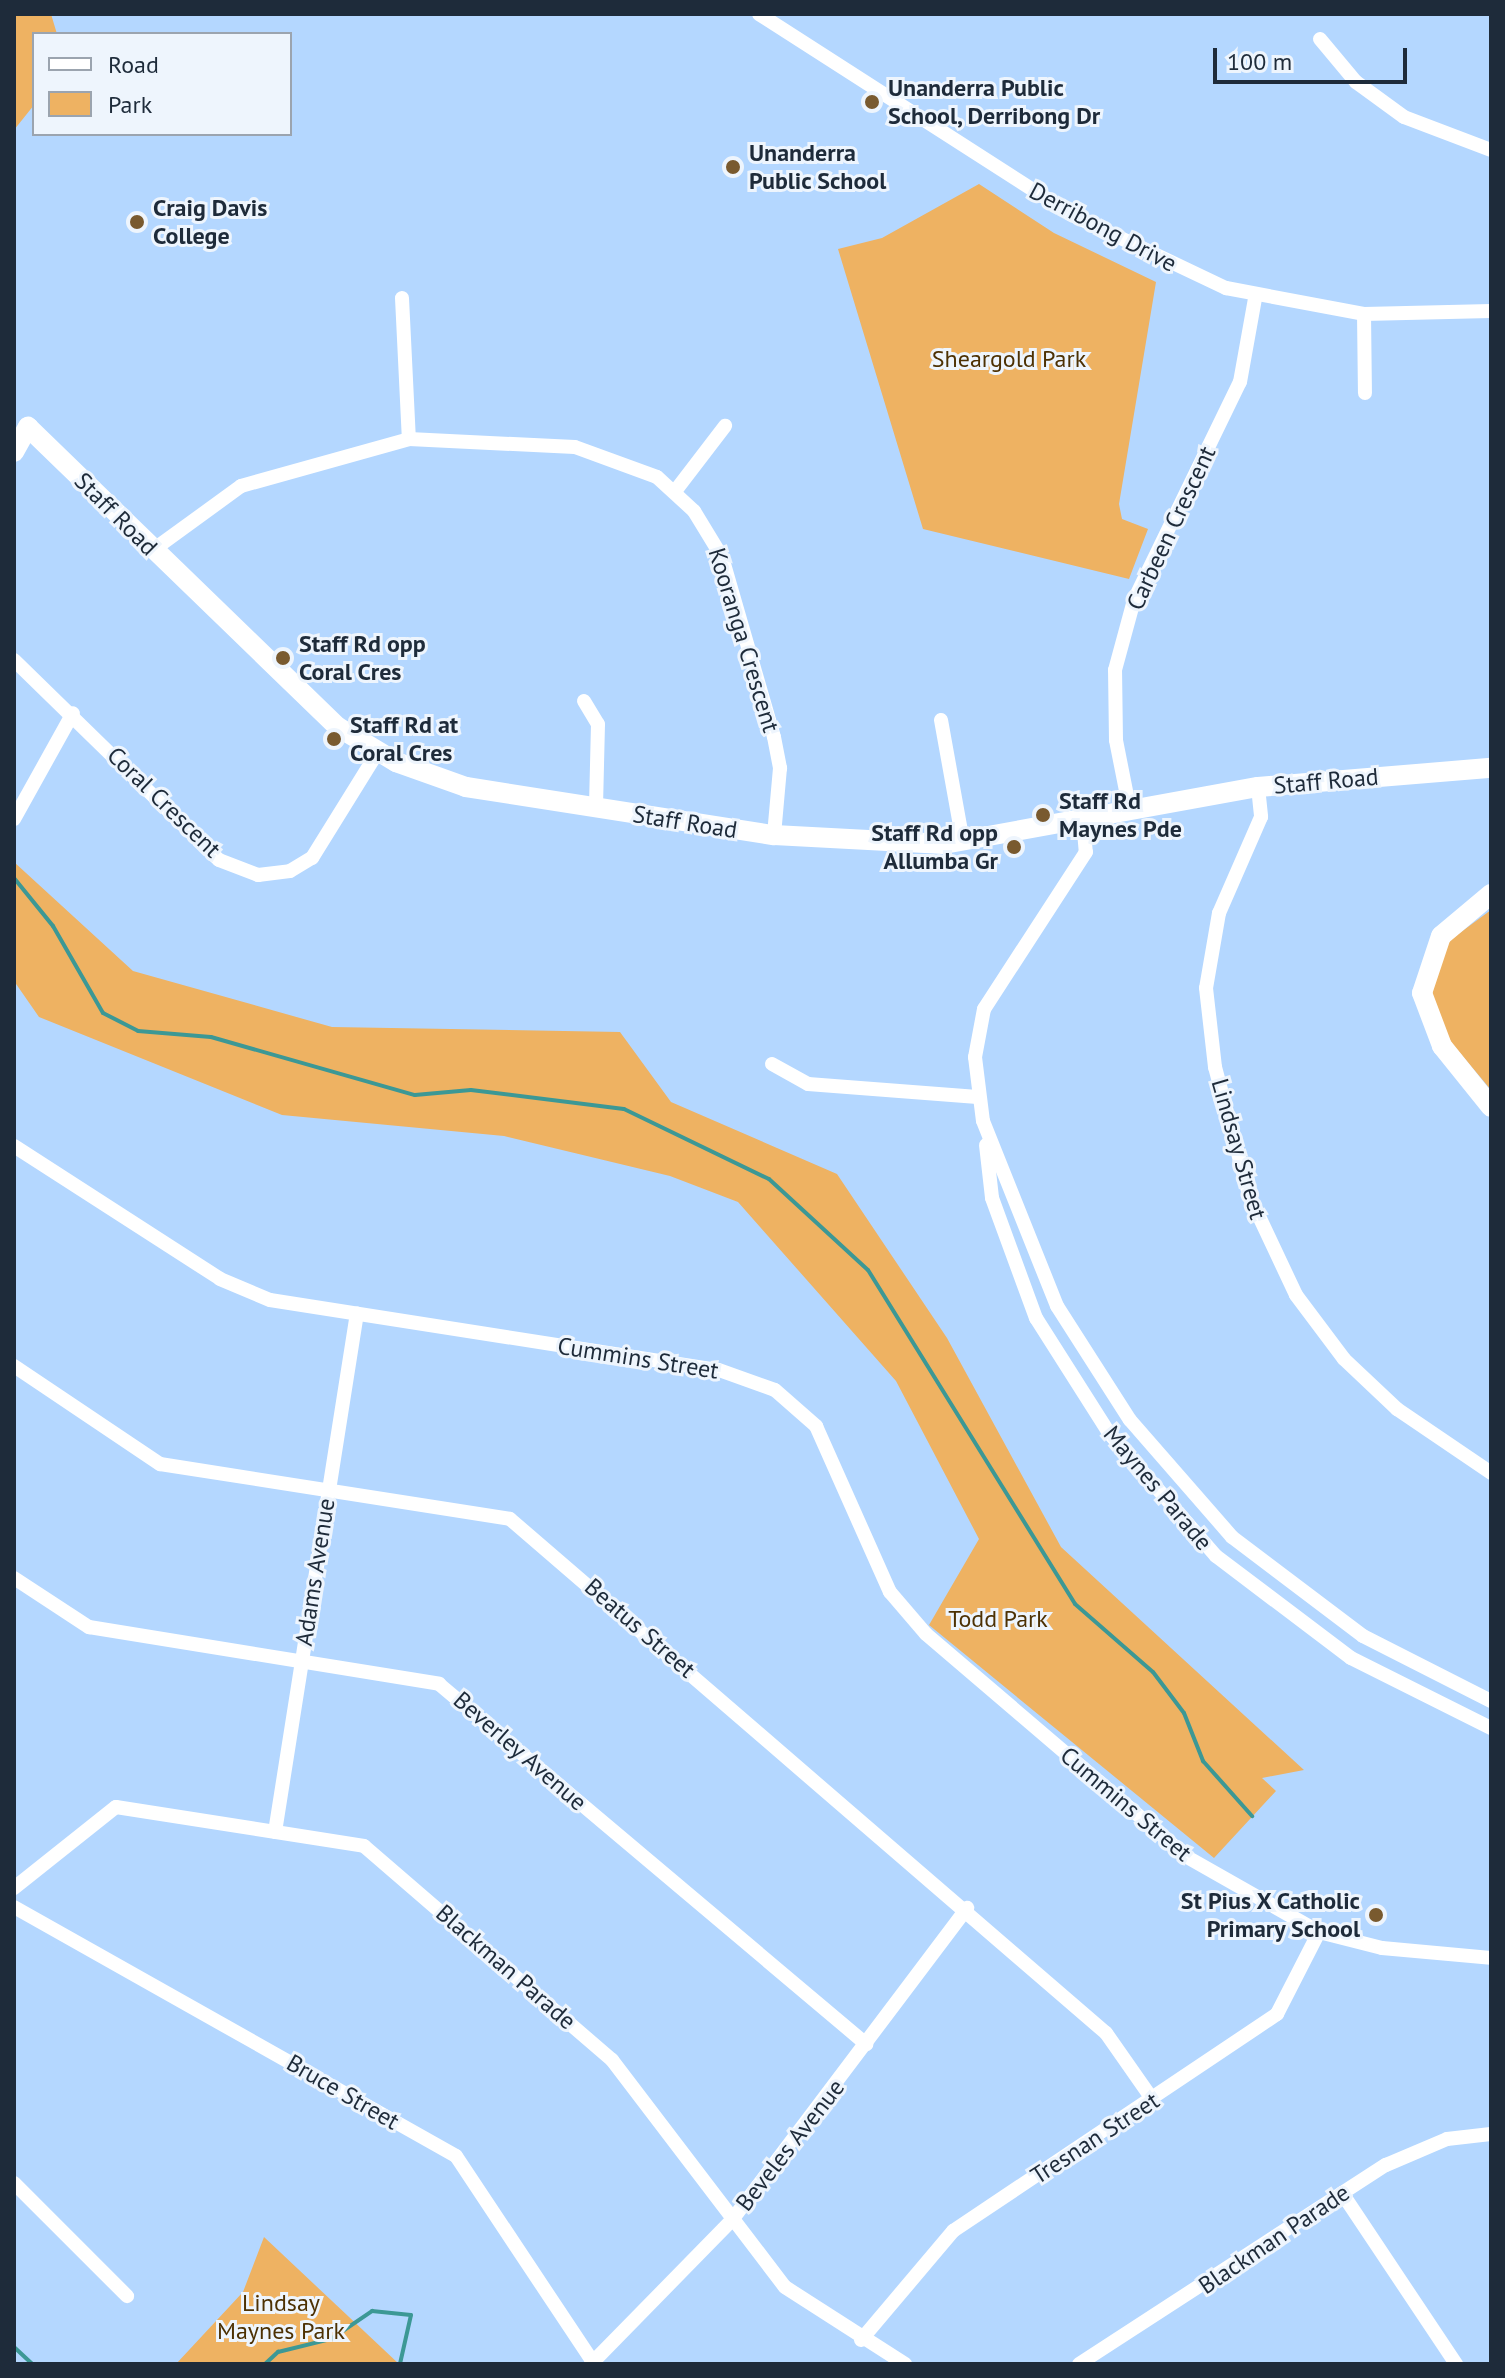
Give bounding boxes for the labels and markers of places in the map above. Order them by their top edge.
place label: Unanderra Public School, Derribong Dr [888,74,1102,130]
marker: Unanderra Public School, Derribong Dr [863,93,881,111]
place label: Unanderra Public School [749,139,887,195]
marker: Unanderra Public School [724,158,742,176]
place label: Craig Davis College [153,194,267,250]
marker: Craig Davis College [128,213,146,231]
place label: Staff Rd opp Coral Cres [299,630,426,686]
marker: Staff Rd opp Coral Cres [274,649,292,667]
place label: Staff Rd at Coral Cres [350,711,458,767]
marker: Staff Rd at Coral Cres [325,730,343,748]
place label: Staff Rd Maynes Pde [1059,787,1182,843]
marker: Staff Rd Maynes Pde [1034,806,1052,824]
place label: Staff Rd opp Allumba Gr [871,819,998,875]
marker: Staff Rd opp Allumba Gr [1005,838,1023,856]
place label: St Pius X Catholic Primary School [1179,1887,1360,1943]
marker: St Pius X Catholic Primary School [1367,1906,1385,1924]

